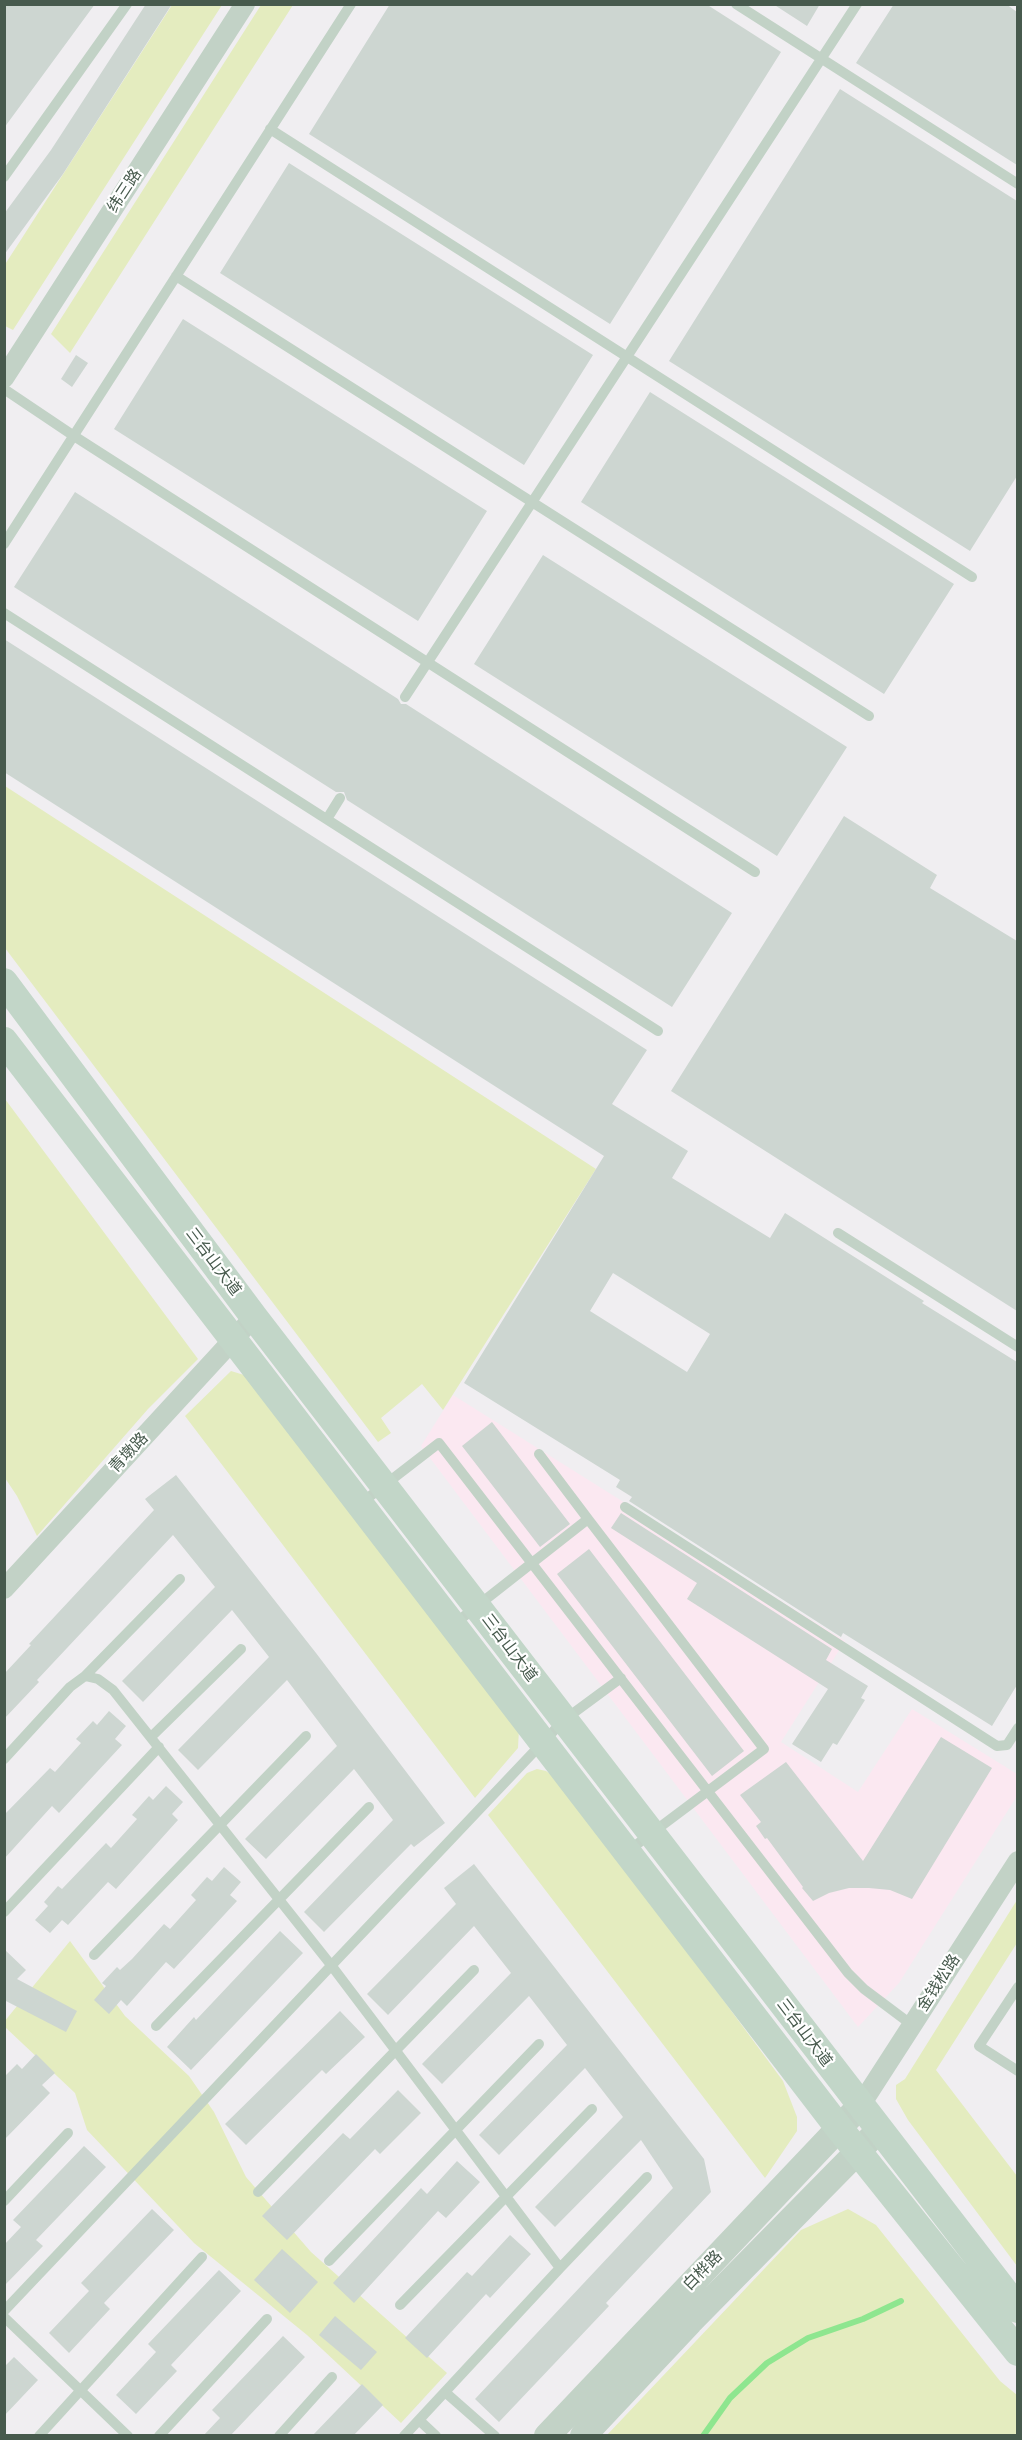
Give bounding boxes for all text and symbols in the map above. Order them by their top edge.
street label: 纬三路 [104,166,146,216]
street label: 三台山大道 [181,1224,245,1300]
street label: 青墩路 [106,1429,152,1477]
street label: 三台山大道 [477,1610,541,1686]
street label: 金钱松路 [914,1951,964,2015]
street label: 三台山大道 [772,1995,836,2071]
street label: 白桦路 [679,2247,727,2295]

